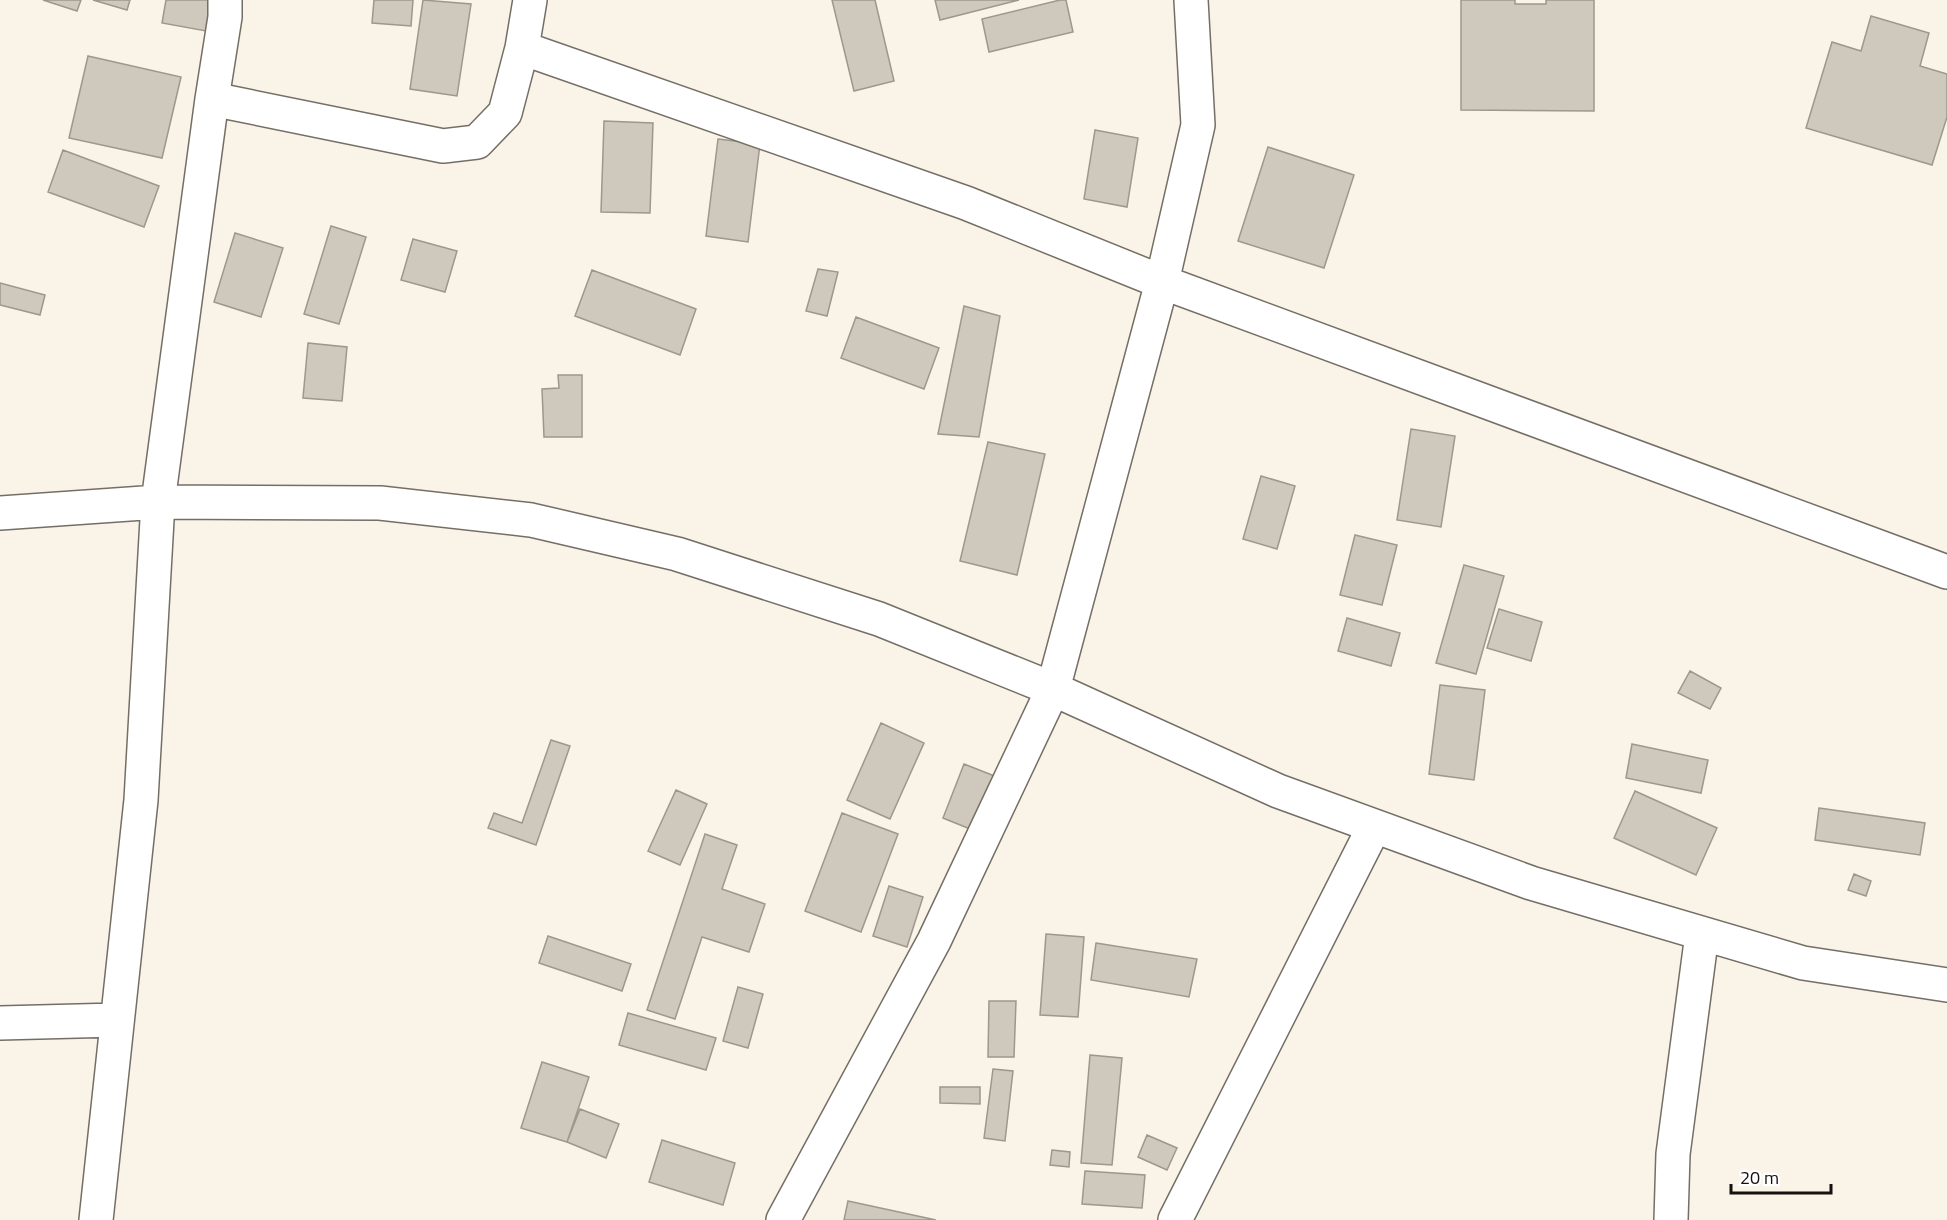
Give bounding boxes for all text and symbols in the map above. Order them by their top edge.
scale bar [1731,1157,1832,1195]
text: 20 m [1740,1164,1779,1191]

